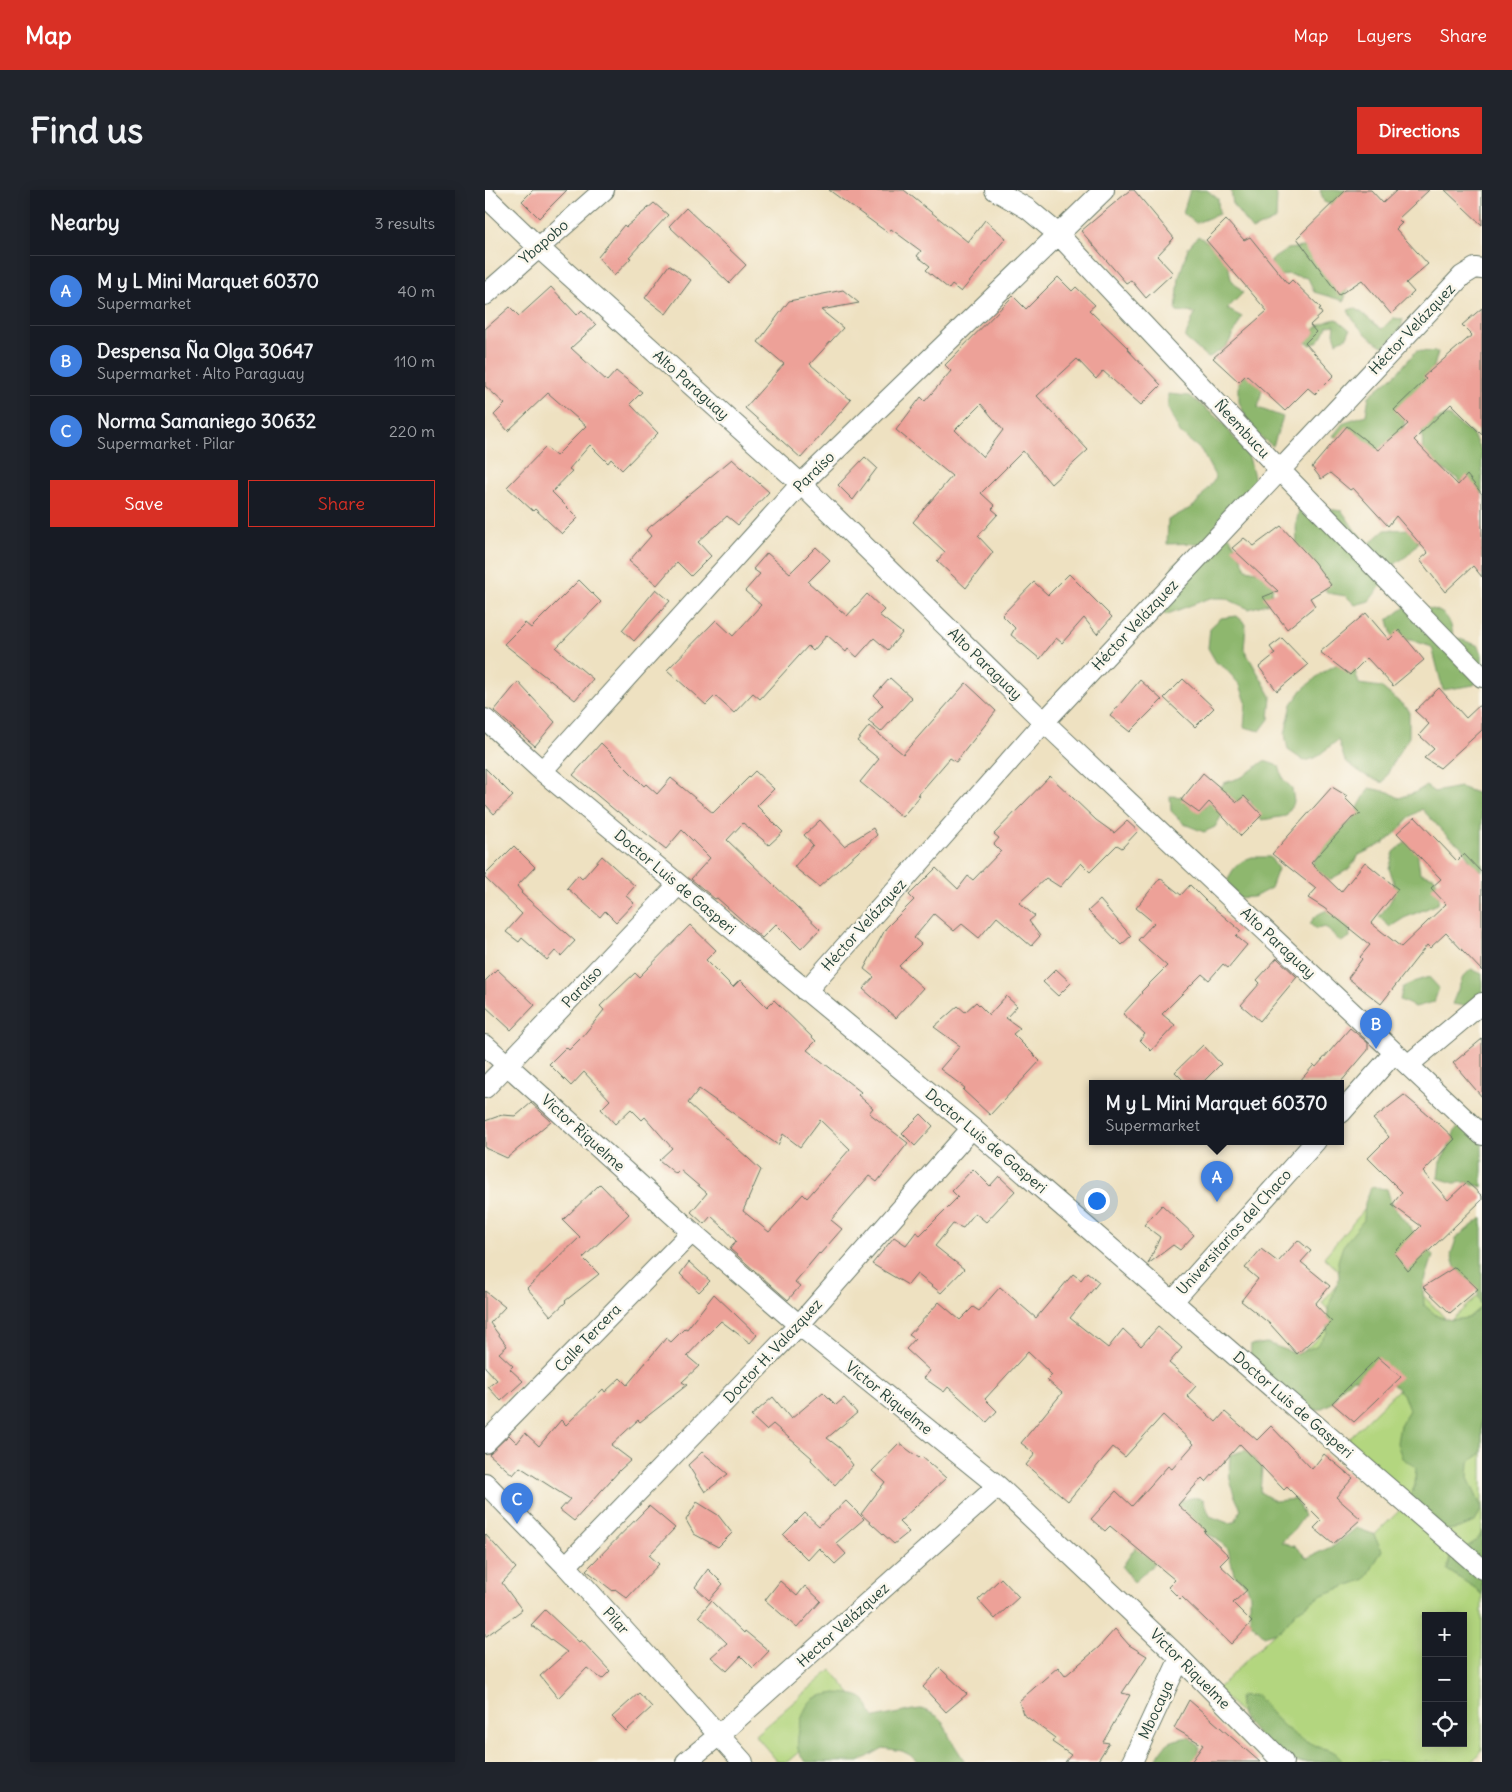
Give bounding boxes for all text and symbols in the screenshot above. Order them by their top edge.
text: Map [25,20,72,50]
text: Map [1293,24,1328,47]
text: Layers [1356,24,1412,47]
text: Share [1440,24,1487,47]
button: Directions [1357,107,1482,154]
text: Find us [30,108,143,152]
text: Nearby [50,209,120,236]
text: 3 results [375,213,435,233]
street label: Ybapobo [515,215,572,268]
text: M y L Mini Marquet 60370 [97,269,319,293]
street label: Héctor Velázquez [1365,279,1459,378]
text: A [61,281,71,301]
text: 40 m [397,281,435,301]
text: Supermarket [97,293,191,313]
text: Despensa Ña Olga 30647 [97,339,313,363]
street label: Alto Paraguay [649,346,733,424]
text: B [61,351,71,371]
text: 110 m [394,351,435,371]
text: Supermarket · Alto Paraguay [97,363,305,383]
street label: Ñeembucu [1211,396,1274,462]
text: Norma Samaniego 30632 [97,409,316,433]
text: C [61,421,71,441]
text: 220 m [389,421,435,441]
text: Supermarket · Pilar [97,433,235,453]
street label: Paraíso [789,447,838,496]
button: Save [50,480,238,527]
button: Share [248,480,435,527]
street label: Héctor Velázquez [1088,575,1182,674]
street label: Alto Paraguay [944,624,1026,704]
street label: Doctor Luis de Gasperi [611,825,740,938]
street label: Héctor Velázquez [817,875,910,975]
street label: Alto Paraguay [1237,903,1320,982]
street label: Paraíso [558,962,606,1012]
pin: B [1360,1008,1392,1049]
popup [1089,1080,1344,1145]
street label: Doctor Luis de Gasperi [922,1084,1051,1197]
street label: Victor Riquelme [538,1090,629,1175]
text: M y L Mini Marquet 60370 [1106,1091,1327,1115]
text: Supermarket [1106,1115,1200,1135]
pin: A [1201,1161,1233,1202]
street label: Universitarios del Chaco [1172,1165,1295,1298]
your location [1084,1188,1110,1214]
street label: Doctor H. Valazquez [719,1294,826,1407]
street label: Calle Tercera [550,1299,625,1376]
street label: Doctor Luis de Gasperi [1229,1347,1357,1462]
street label: Victor Riquelme [842,1357,937,1438]
pin: C [501,1483,533,1524]
street label: Hector Velázquez [793,1578,893,1671]
street label: Pilar [599,1603,634,1638]
map controls [1422,1612,1467,1747]
button: + [1422,1612,1467,1657]
street label: Victor Riquelme [1146,1624,1235,1713]
button: − [1422,1657,1467,1702]
street label: Mbocaya [1134,1677,1177,1742]
button: locate [1422,1702,1467,1747]

